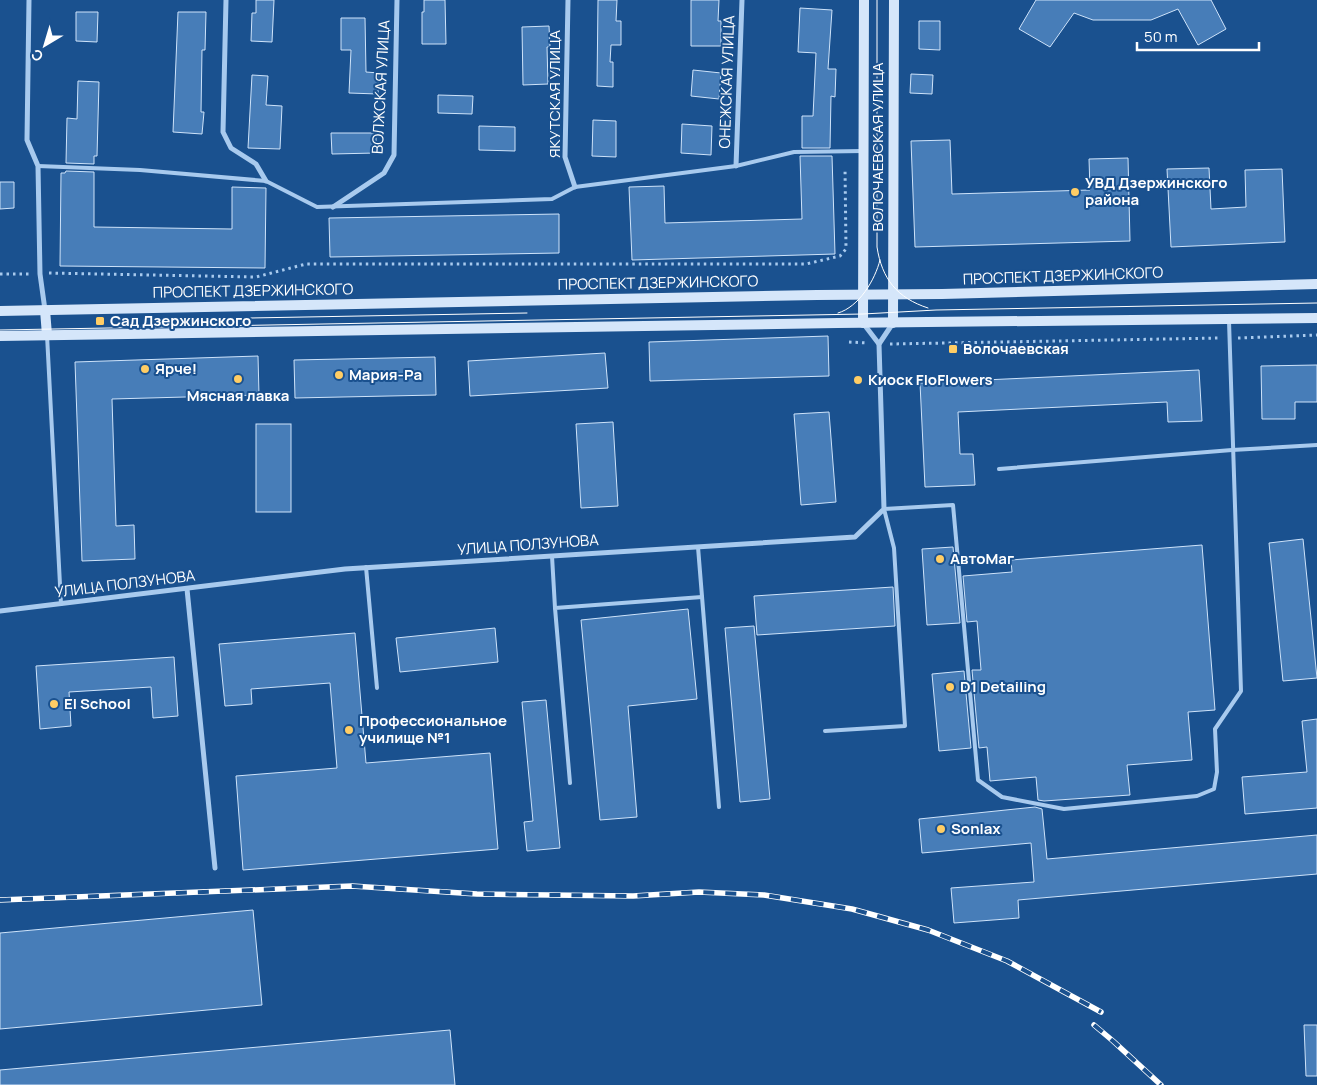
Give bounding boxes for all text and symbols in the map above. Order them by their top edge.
street label: ОНЕЖСКАЯ УЛИЦА [714,14,739,149]
street label: ВОЛЖСКАЯ УЛИЦА [367,19,395,154]
north arrow [20,20,70,70]
scale bar [1137,20,1260,52]
text: 50 m [1144,26,1178,47]
street label: ЯКУТСКАЯ УЛИЦА [544,30,565,158]
text: С [27,45,47,66]
street label: ВОЛОЧАЕВСКАЯ УЛИЦА [867,62,888,231]
place label: УВД Дзержинского района [1085,172,1227,210]
marker: УВД Дзержинского района [1069,186,1081,198]
street label: ПРОСПЕКТ ДЗЕРЖИНСКОГО [962,262,1164,289]
street label: ПРОСПЕКТ ДЗЕРЖИНСКОГО [557,270,759,295]
street label: ПРОСПЕКТ ДЗЕРЖИНСКОГО [152,278,354,303]
place label: Сад Дзержинского [110,310,251,331]
marker: Сад Дзержинского [94,315,106,327]
place label: Волочаевская [963,338,1069,359]
marker: Волочаевская [947,343,959,355]
place label: Ярче! [155,358,197,379]
marker: Ярче! [139,363,151,375]
place label: Мария-Ра [349,364,422,385]
marker: Мария-Ра [333,369,345,381]
place label: Киоск FloFlowers [868,369,993,390]
marker: Мясная лавка [232,373,244,385]
marker: Киоск FloFlowers [852,374,864,386]
place label: Мясная лавка [187,385,289,406]
street label: УЛИЦА ПОЛЗУНОВА [457,529,600,560]
place label: АвтоМаг [950,548,1014,569]
marker: АвтоМаг [934,553,946,565]
street label: УЛИЦА ПОЛЗУНОВА [53,564,197,603]
place label: D1 Detailing [960,676,1046,697]
marker: D1 Detailing [944,681,956,693]
place label: El School [64,693,131,714]
marker: El School [48,698,60,710]
place label: Профессиональное училище №1 [359,710,507,748]
marker: Профессиональное училище №1 [343,724,355,736]
place label: Sonlax [951,818,1001,839]
marker: Sonlax [935,823,947,835]

